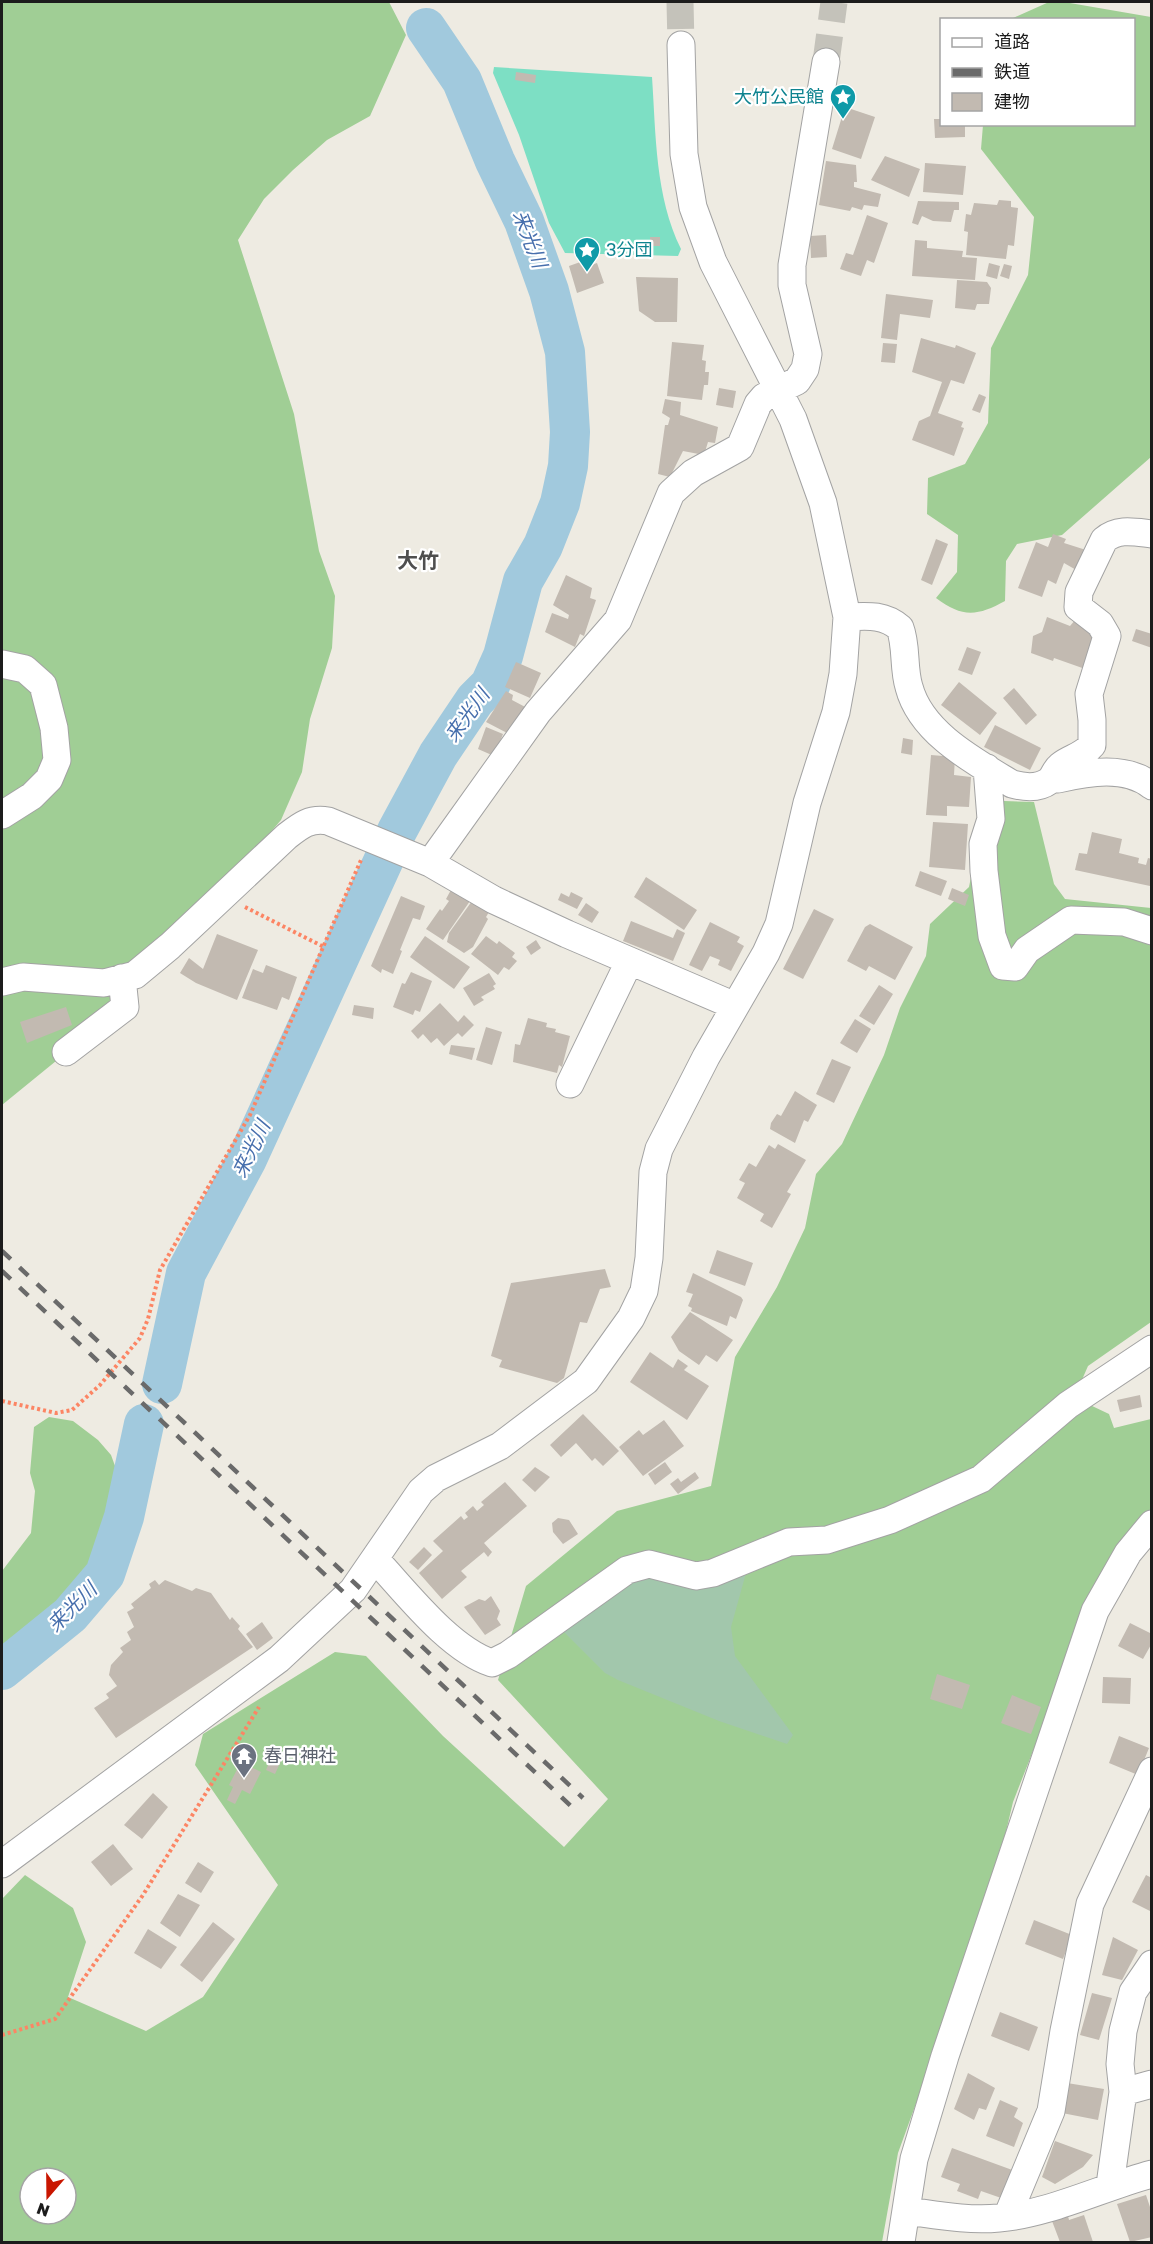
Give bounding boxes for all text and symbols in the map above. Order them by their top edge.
legend [940,18,1135,126]
text: 道路 [994,30,1030,52]
text: 鉄道 [994,60,1030,82]
place icon: 大竹公民館 [828,82,858,120]
place label: 大竹公民館 [734,85,824,107]
text: 建物 [994,90,1030,112]
water label: 来光川 [509,206,554,273]
place icon: 3分団 [572,235,602,273]
place label: 3分団 [606,238,653,260]
district label: 大竹 [397,547,439,573]
water label: 来光川 [439,681,495,746]
water label: 来光川 [226,1115,275,1181]
water label: 来光川 [42,1575,102,1636]
temple icon: 春日神社 [229,1741,259,1779]
place label: 春日神社 [264,1744,336,1766]
north arrow [18,2166,78,2226]
text: N [34,2199,52,2222]

